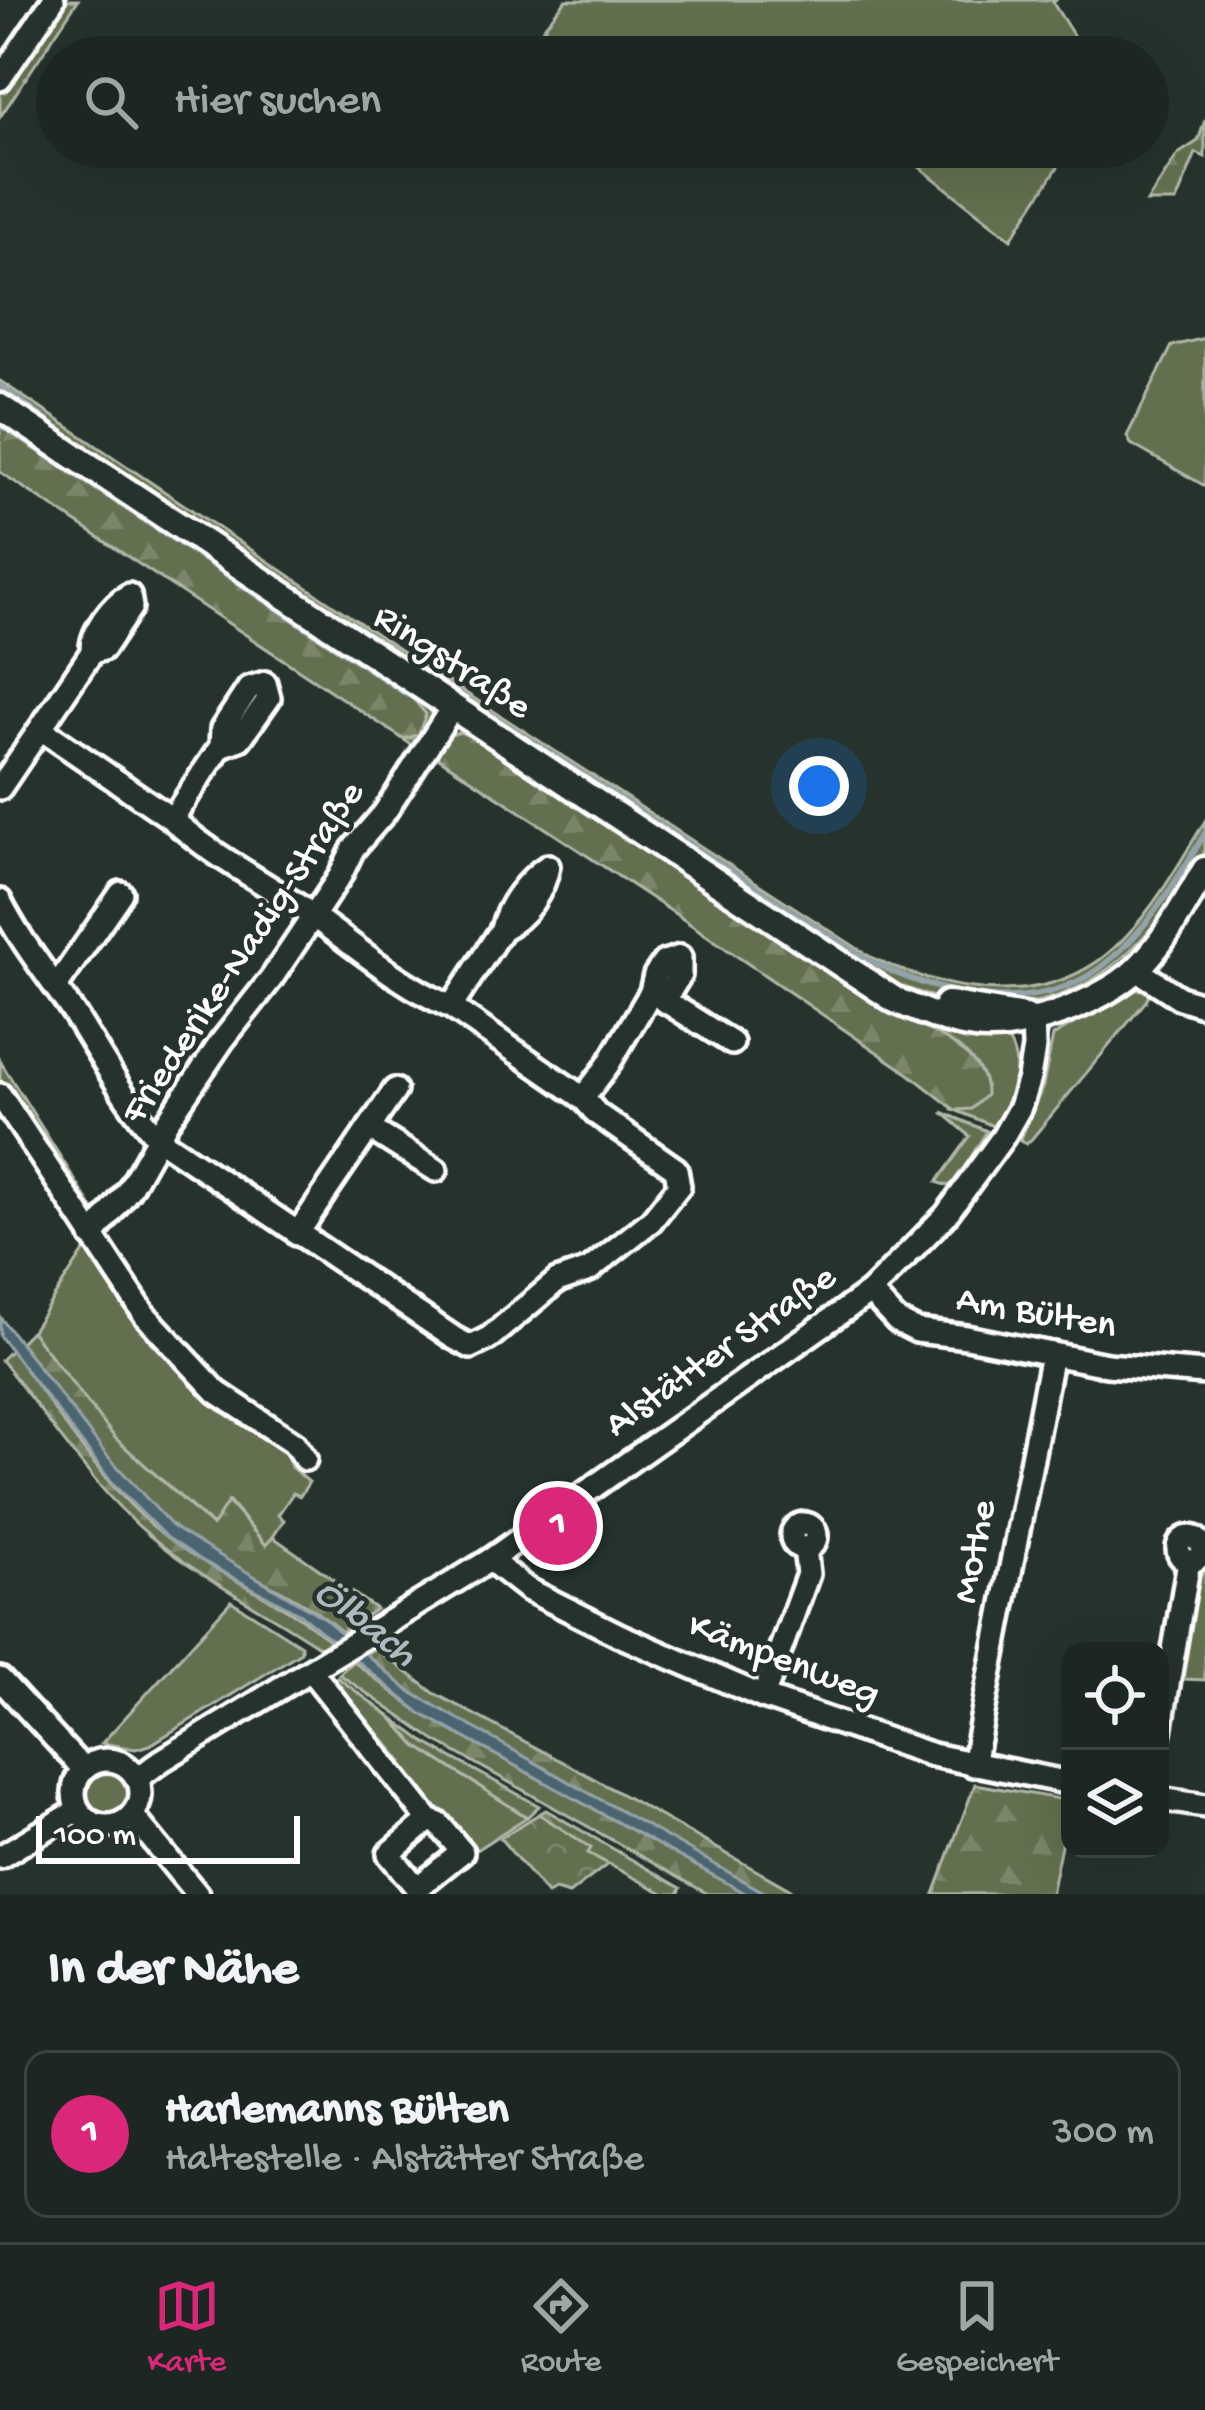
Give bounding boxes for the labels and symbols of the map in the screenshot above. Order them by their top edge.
street label: Ringstraße [363,596,539,733]
your location [789,756,849,816]
street label: Friederike-Nadig-Straße [113,773,377,1135]
street label: Alstätter Straße [597,1256,847,1450]
street label: Am Bülten [953,1278,1120,1352]
pin: 1 [519,1481,597,1571]
street label: Mothe [944,1496,1010,1608]
water label: Ölbach [303,1570,425,1681]
street label: Kämpenweg [681,1604,885,1720]
scale bar [36,1810,300,1863]

